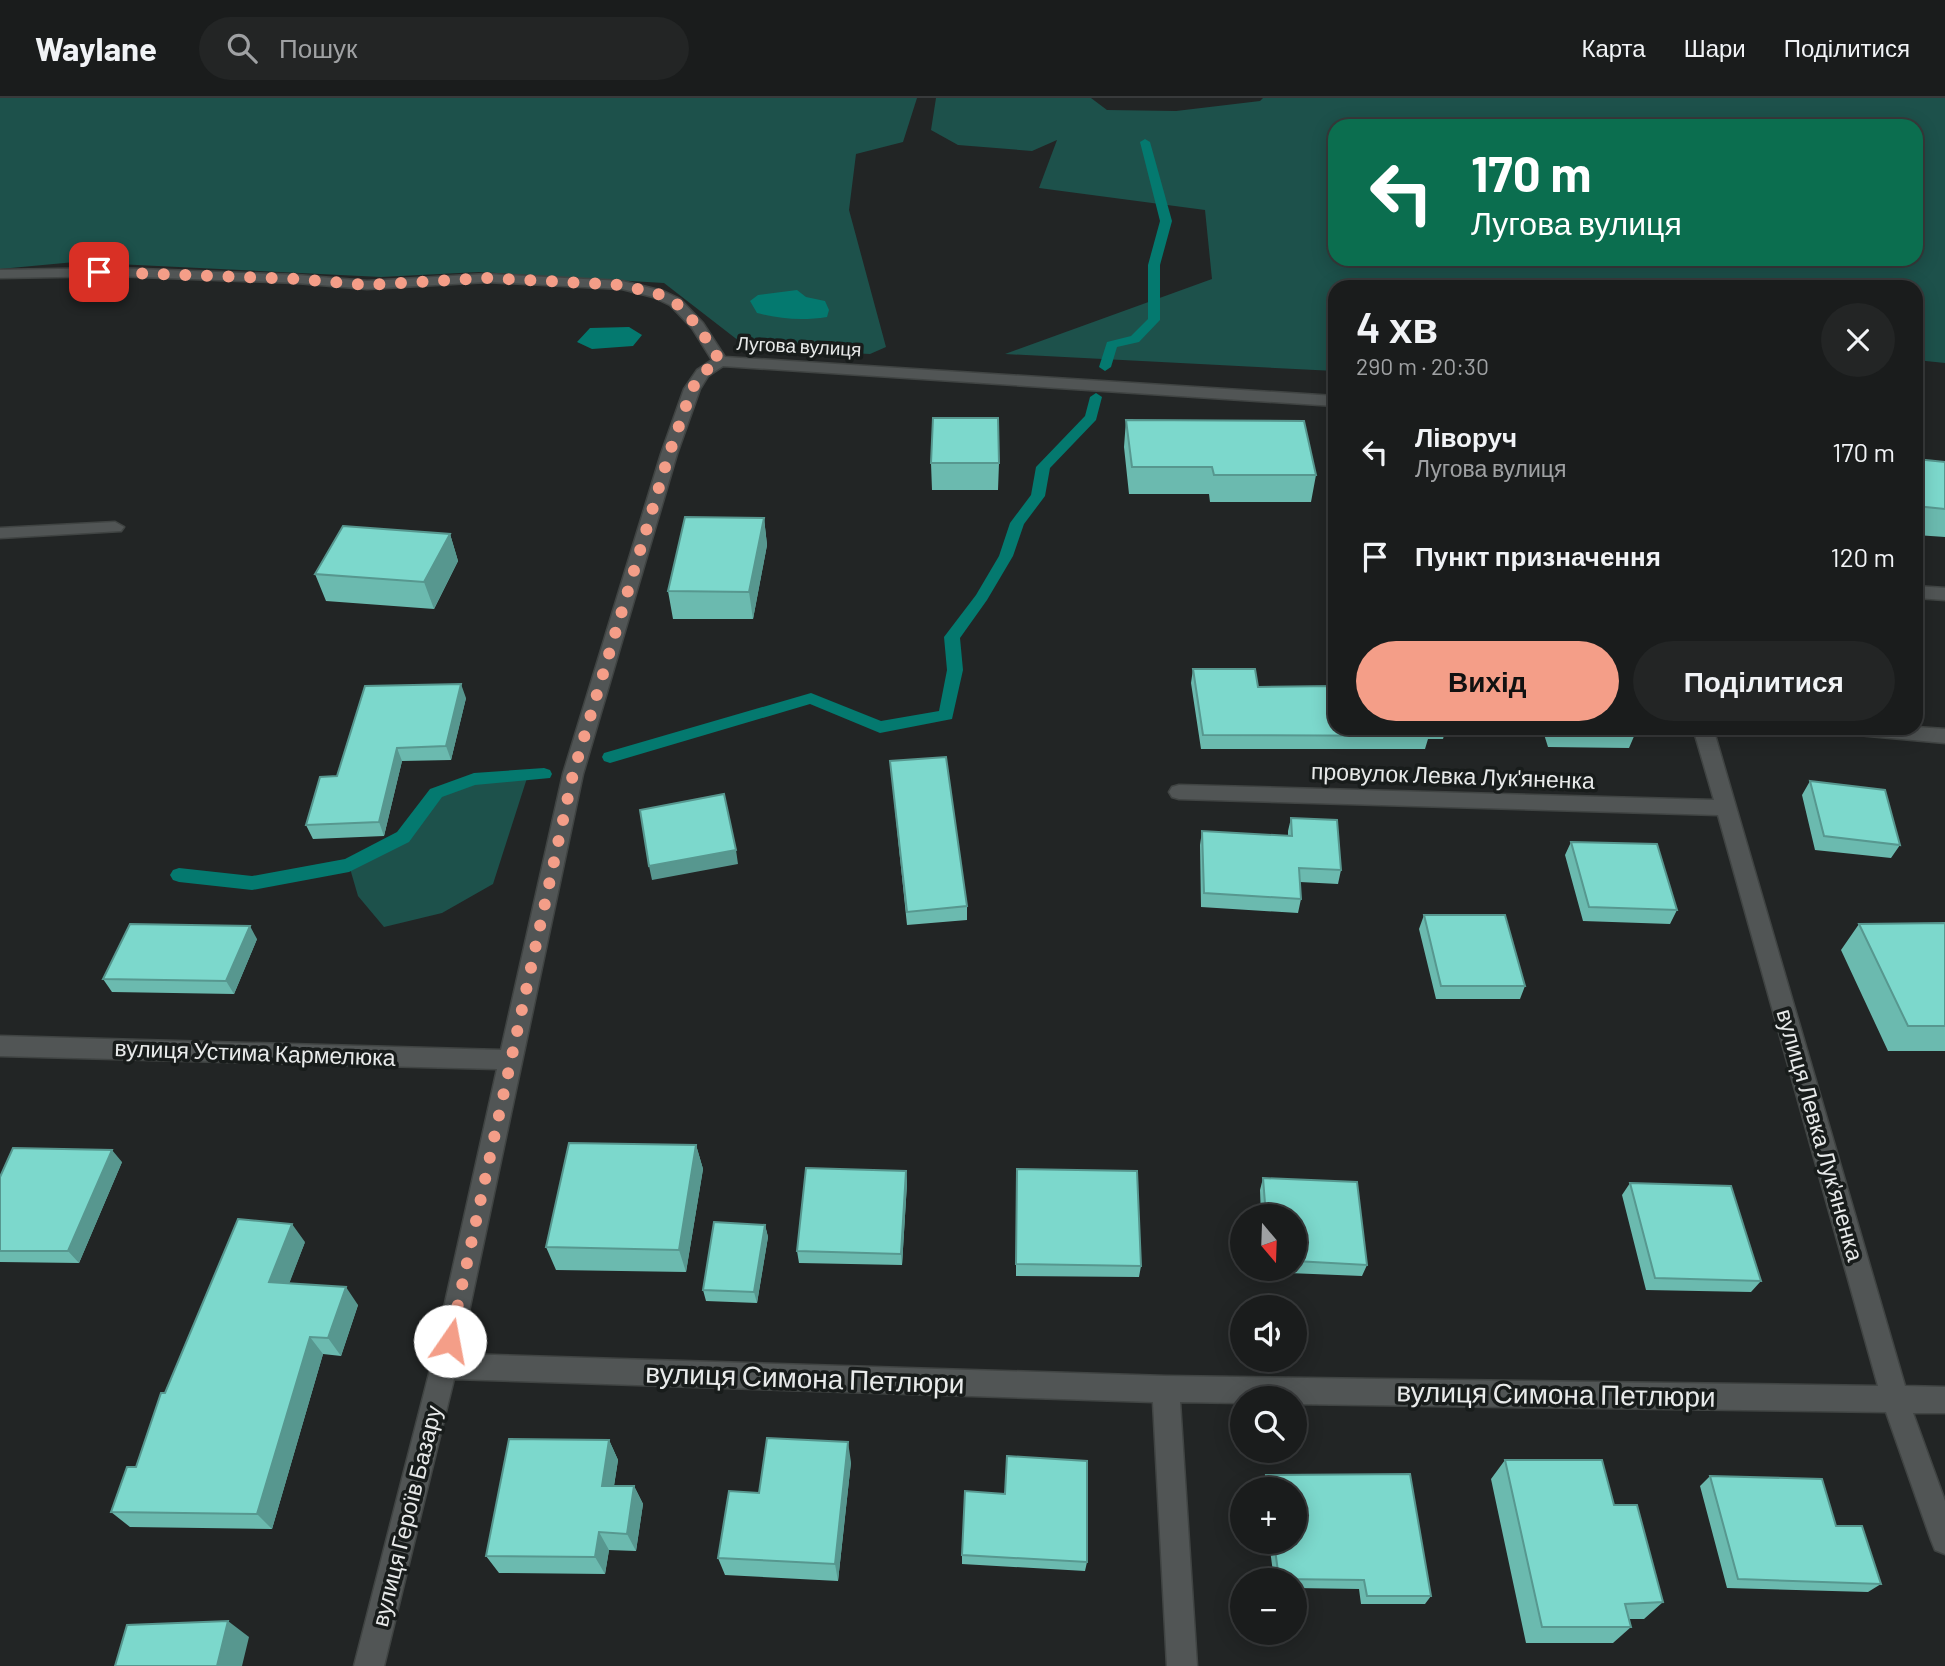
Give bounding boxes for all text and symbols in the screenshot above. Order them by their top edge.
search box [199,17,689,80]
text: Waylane [35,28,157,68]
icon: search [223,29,261,67]
text: Пошук [279,32,357,63]
text: Карта [1581,33,1646,62]
text: Шари [1684,33,1746,62]
text: Поділитися [1784,33,1910,62]
text: 170 m [1471,143,1591,202]
icon: left [1356,147,1447,238]
text: Лугова вулиця [1471,203,1682,241]
pin [69,242,129,302]
icon: arrive [80,253,118,291]
text: 4 хв [1356,301,1438,351]
button: close [1821,303,1895,377]
street label: Лугова вулиця [736,331,862,360]
text: 290 m · 20:30 [1356,352,1489,380]
text: Ліворуч [1415,421,1517,452]
icon: left [1356,433,1394,471]
text: 170 m [1832,436,1895,467]
text: Лугова вулиця [1415,454,1566,482]
icon: arrive [1356,538,1394,576]
text: Пункт призначення [1415,540,1661,571]
text: 120 m [1831,541,1895,572]
button: Вихід [1356,641,1619,721]
button: Поділитися [1633,641,1895,721]
street label: провулок Левка Лук'яненка [1311,756,1596,794]
street label: вулиця Левка Лук'яненка [1772,1005,1870,1264]
street label: вулиця Устима Кармелюка [114,1033,396,1071]
north arrow [1230,1204,1307,1281]
map controls [1230,1204,1307,1645]
button: sound [1230,1295,1307,1372]
position arrow [413,1304,487,1378]
street label: вулиця Симона Петлюри [645,1354,965,1400]
street label: вулиця Симона Петлюри [1396,1373,1716,1413]
button: search [1230,1386,1307,1463]
street label: вулиця Героїв Базару [365,1402,447,1629]
button: + [1230,1477,1307,1554]
button: − [1230,1568,1307,1645]

